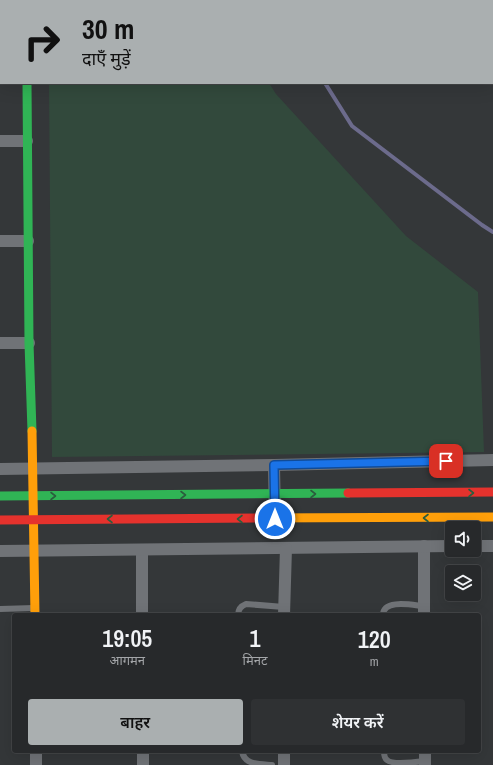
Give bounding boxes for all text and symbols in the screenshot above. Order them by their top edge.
text: 30 m [82,10,134,48]
icon: right [16,16,68,68]
text: दाएँ मुड़ें [82,46,131,71]
pin [429,444,463,478]
icon: arrive [435,450,457,472]
one-way arrow [468,489,474,497]
one-way arrow [310,490,316,498]
one-way arrow [180,491,186,499]
one-way arrow [50,492,56,500]
position arrow [254,498,296,540]
one-way arrow [423,514,429,522]
one-way arrow [107,515,113,523]
one-way arrow [237,515,243,523]
map controls [445,521,481,601]
button: sound [445,521,481,557]
button: layers [445,565,481,601]
text: 19:05 [102,622,152,654]
text: 1 [250,622,261,654]
text: 120 [358,623,391,655]
text: आगमन [109,652,145,669]
text: मिनट [243,652,268,669]
text: m [370,653,379,670]
button: बाहर [28,699,243,745]
button: शेयर करें [251,699,465,745]

